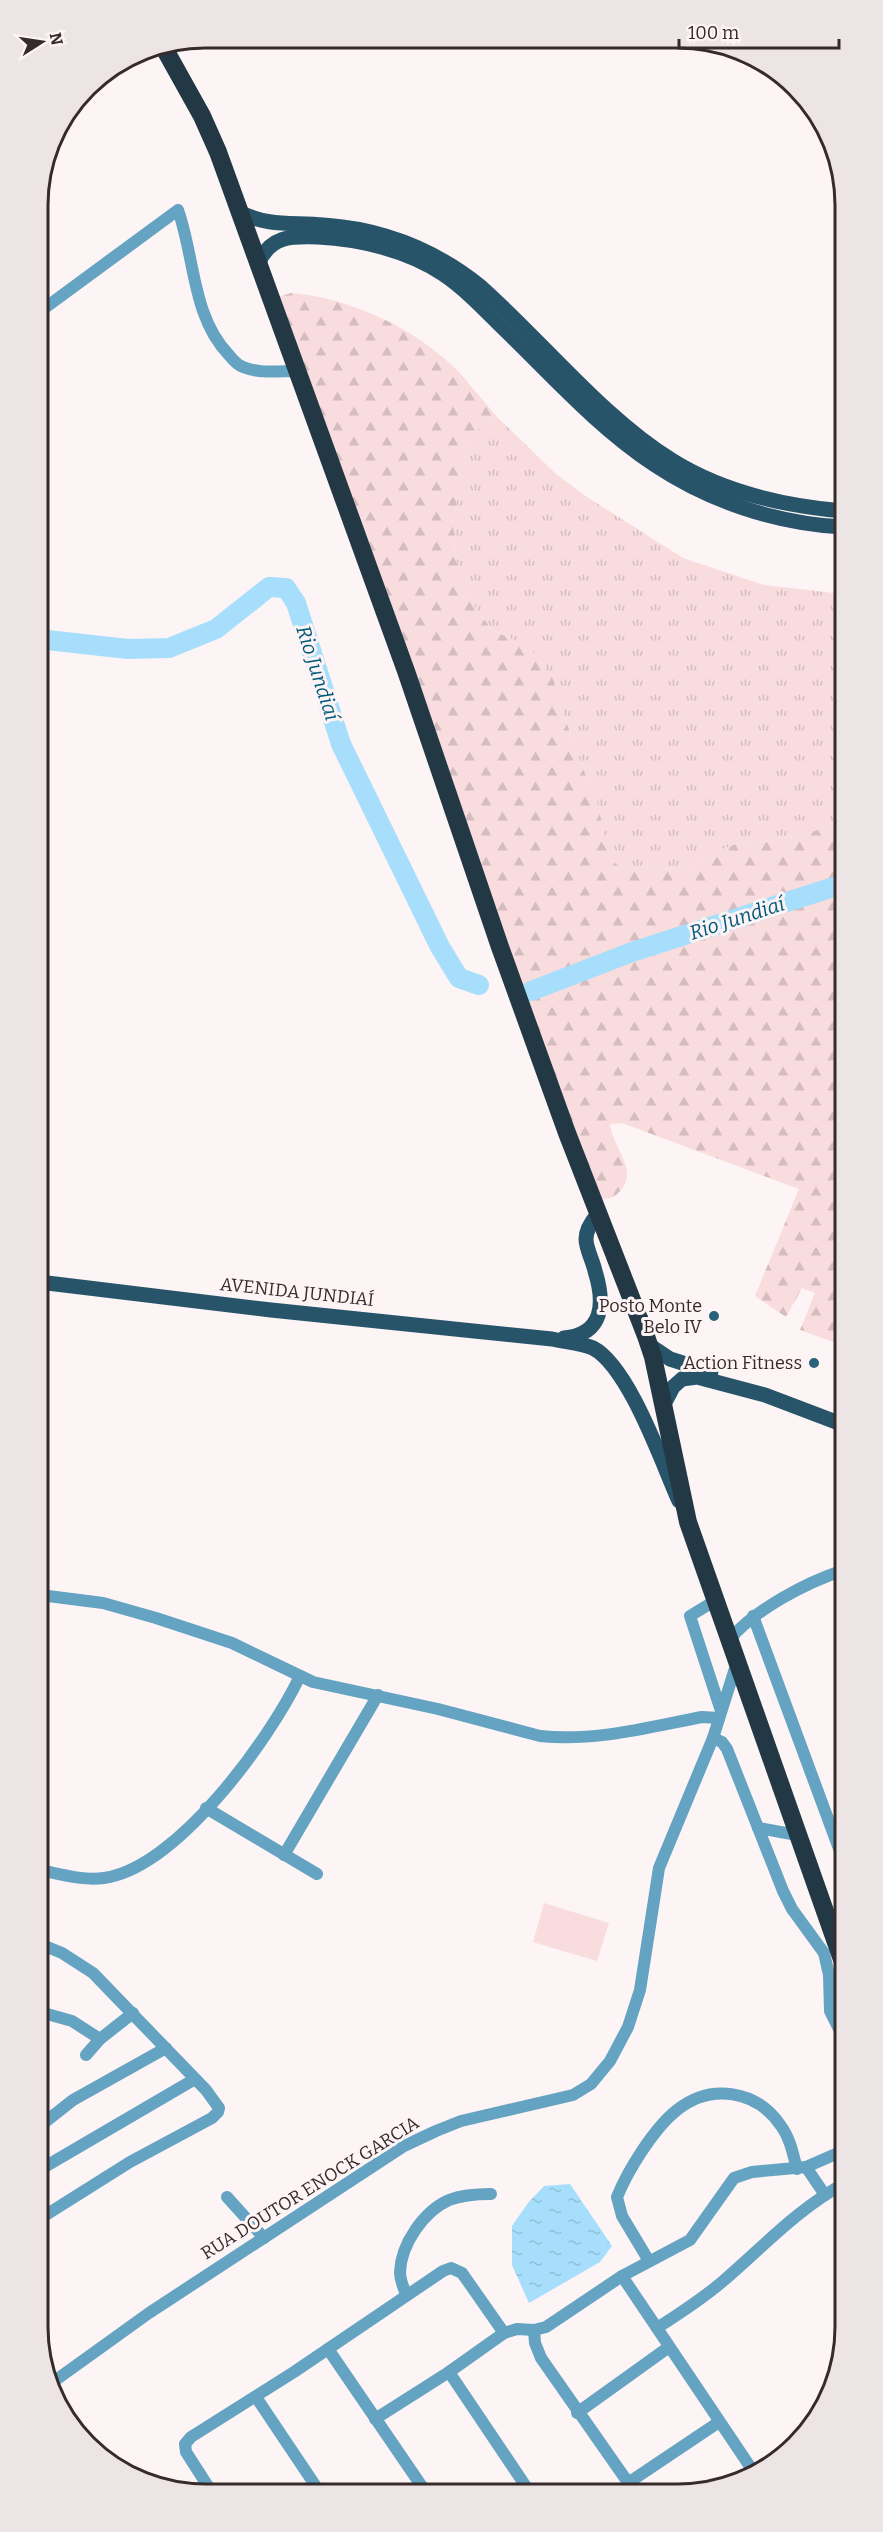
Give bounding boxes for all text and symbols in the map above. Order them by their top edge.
north arrow [12,12,72,72]
scale bar [679,12,840,50]
text: 100 m [688,22,739,44]
text: N [46,31,67,47]
water label: Rio Jundiaí [291,622,345,725]
water label: Rio Jundiaí [686,891,789,945]
street label: AVENIDA JUNDIAÍ [219,1272,375,1311]
place label: Posto Monte Belo IV [599,1295,703,1338]
marker: Posto Monte Belo IV [707,1309,721,1323]
place label: Action Fitness [683,1352,802,1374]
marker: Action Fitness [807,1356,821,1370]
street label: RUA DOUTOR ENOCK GARCIA [197,2112,423,2264]

